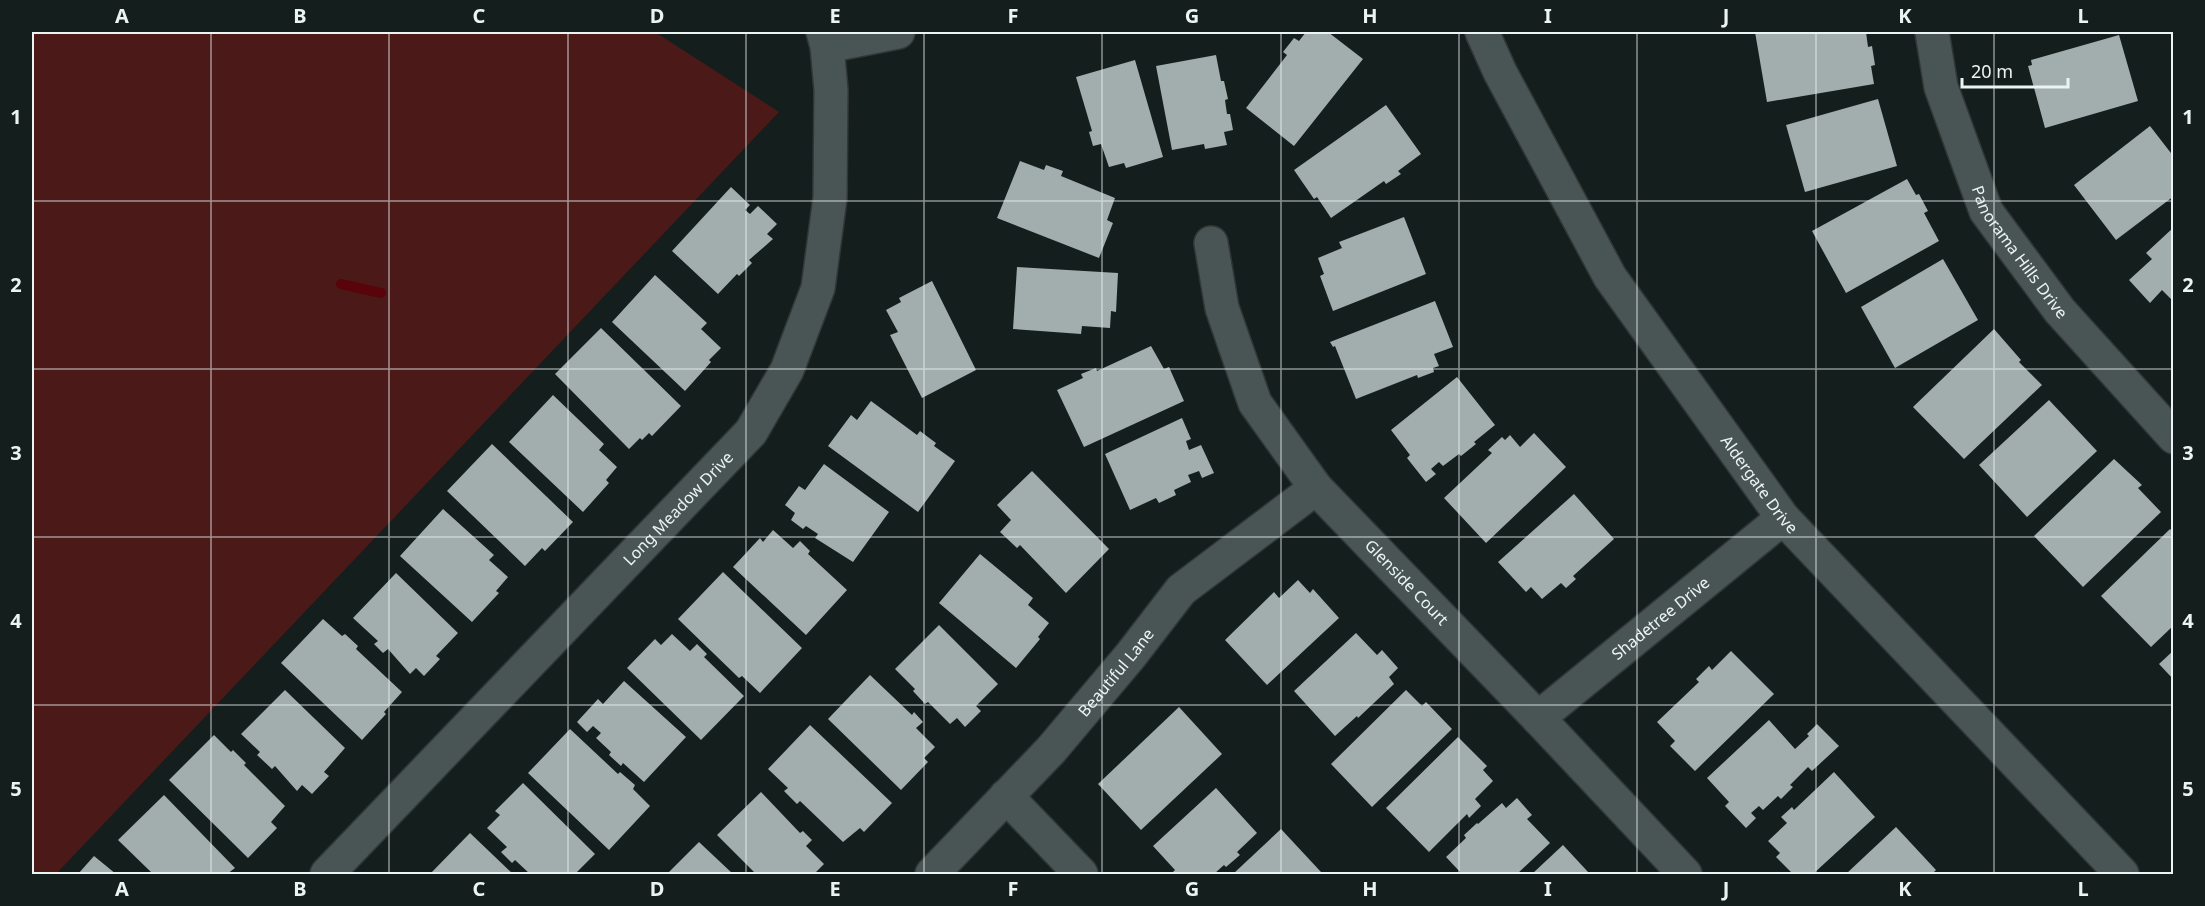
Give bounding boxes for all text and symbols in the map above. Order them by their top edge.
text: A [115,2,129,29]
text: B [293,2,307,29]
text: C [473,2,486,29]
text: D [650,2,664,29]
text: E [829,2,841,29]
text: F [1008,2,1018,29]
text: G [1185,2,1199,29]
text: H [1362,2,1378,29]
text: I [1544,2,1552,29]
text: J [1721,2,1729,29]
text: K [1898,2,1912,29]
text: L [2077,2,2089,29]
scale bar [1962,51,2068,89]
text: 20 m [1971,59,2013,83]
text: 1 [10,103,22,130]
text: 1 [2182,103,2194,130]
street label: Panorama Hills Drive [1967,182,2073,323]
text: 2 [10,271,22,298]
text: 2 [2182,271,2194,298]
street label: Aldergate Drive [1716,431,1803,538]
text: 3 [10,439,22,466]
text: 3 [2182,439,2194,466]
street label: Long Meadow Drive [618,446,738,570]
street label: Glenside Court [1360,534,1454,630]
street label: Shadetree Drive [1607,571,1714,665]
text: 4 [10,607,22,634]
text: 4 [2182,607,2194,634]
street label: Beautiful Lane [1073,624,1159,721]
text: 5 [10,775,22,802]
text: 5 [2182,775,2194,802]
text: A [115,875,129,902]
text: B [293,875,307,902]
text: C [473,875,486,902]
text: D [650,875,664,902]
text: E [829,875,841,902]
text: F [1008,875,1018,902]
text: G [1185,875,1199,902]
text: H [1362,875,1378,902]
text: I [1544,875,1552,902]
text: J [1721,875,1729,902]
text: K [1898,875,1912,902]
text: L [2077,875,2089,902]

